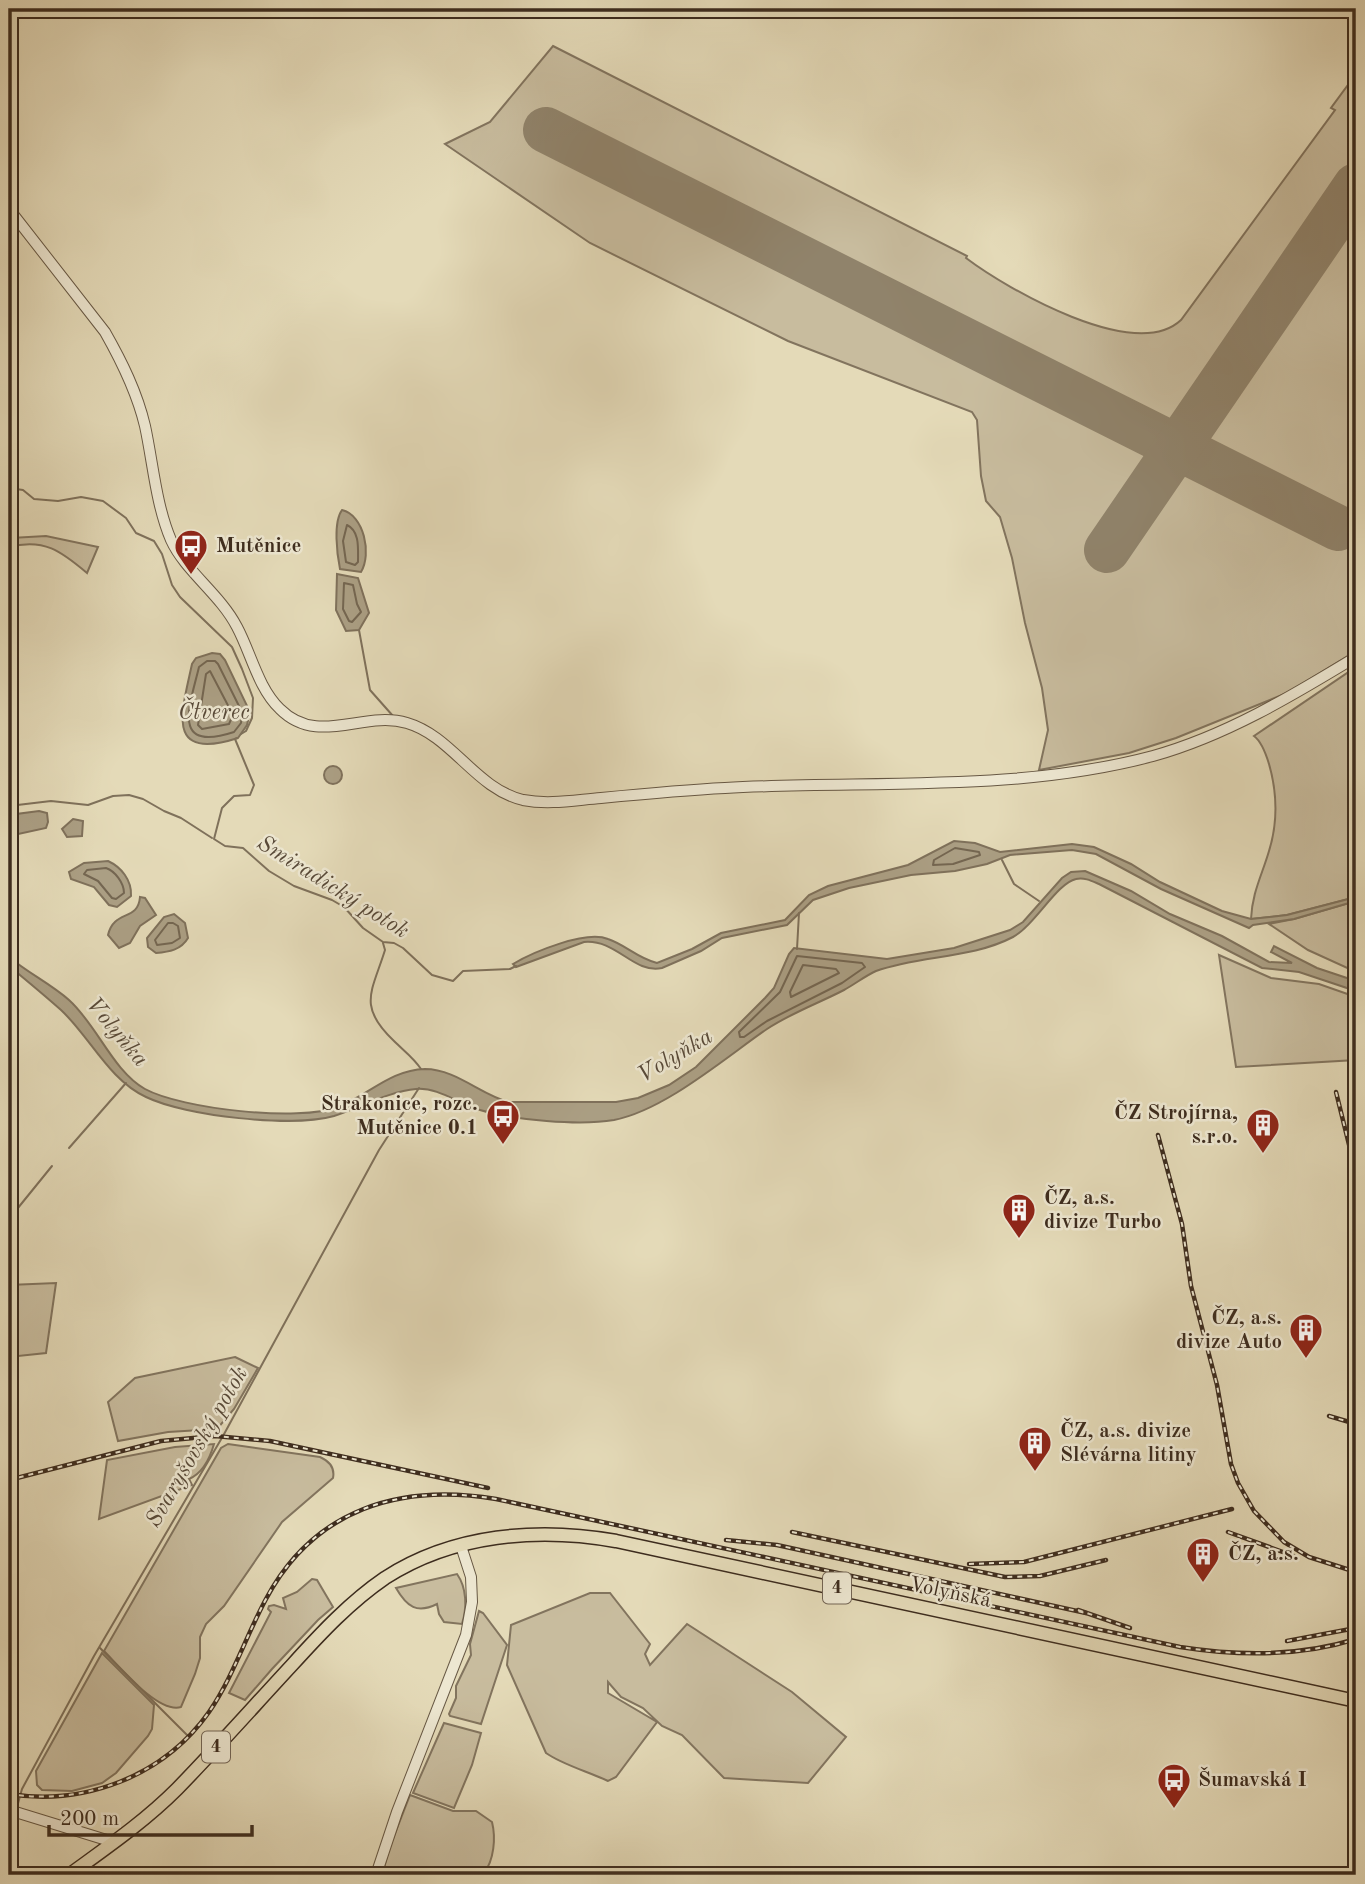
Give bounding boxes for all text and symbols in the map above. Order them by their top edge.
bus stop icon: Mutěnice [172,527,210,576]
place label: Mutěnice [216,536,301,557]
water label: Čtverec [178,696,250,724]
water label: Smiradický potok [253,831,413,944]
water label: Volyňka [81,993,153,1072]
water label: Volyňka [633,1025,717,1088]
place label: Strakonice, rozc. Mutěnice 0.1 [321,1094,478,1139]
bus stop icon: Strakonice, rozc. Mutěnice 0.1 [484,1097,522,1146]
place label: ČZ Strojírna, s.r.o. [1114,1099,1238,1148]
building icon: ČZ Strojírna, s.r.o. [1244,1106,1282,1155]
place label: ČZ, a.s. divize Turbo [1044,1184,1162,1233]
building icon: ČZ, a.s. divize Turbo [1000,1191,1038,1240]
place label: ČZ, a.s. divize Auto [1176,1304,1282,1353]
building icon: ČZ, a.s. divize Auto [1287,1311,1325,1360]
water label: Svaryšovský potok [142,1363,253,1532]
place label: ČZ, a.s. divize Slévárna litiny [1060,1417,1197,1466]
building icon: ČZ, a.s. divize Slévárna litiny [1016,1424,1054,1473]
building icon: ČZ, a.s. [1184,1535,1222,1584]
place label: ČZ, a.s. [1228,1540,1299,1565]
road number: 4 [823,1572,851,1604]
street label: Volyňská [907,1574,993,1612]
road number: 4 [202,1732,230,1763]
bus stop icon: Šumavská I [1155,1761,1193,1810]
place label: Šumavská I [1198,1766,1307,1791]
scale bar [49,1793,252,1837]
text: 200 m [60,1809,119,1830]

